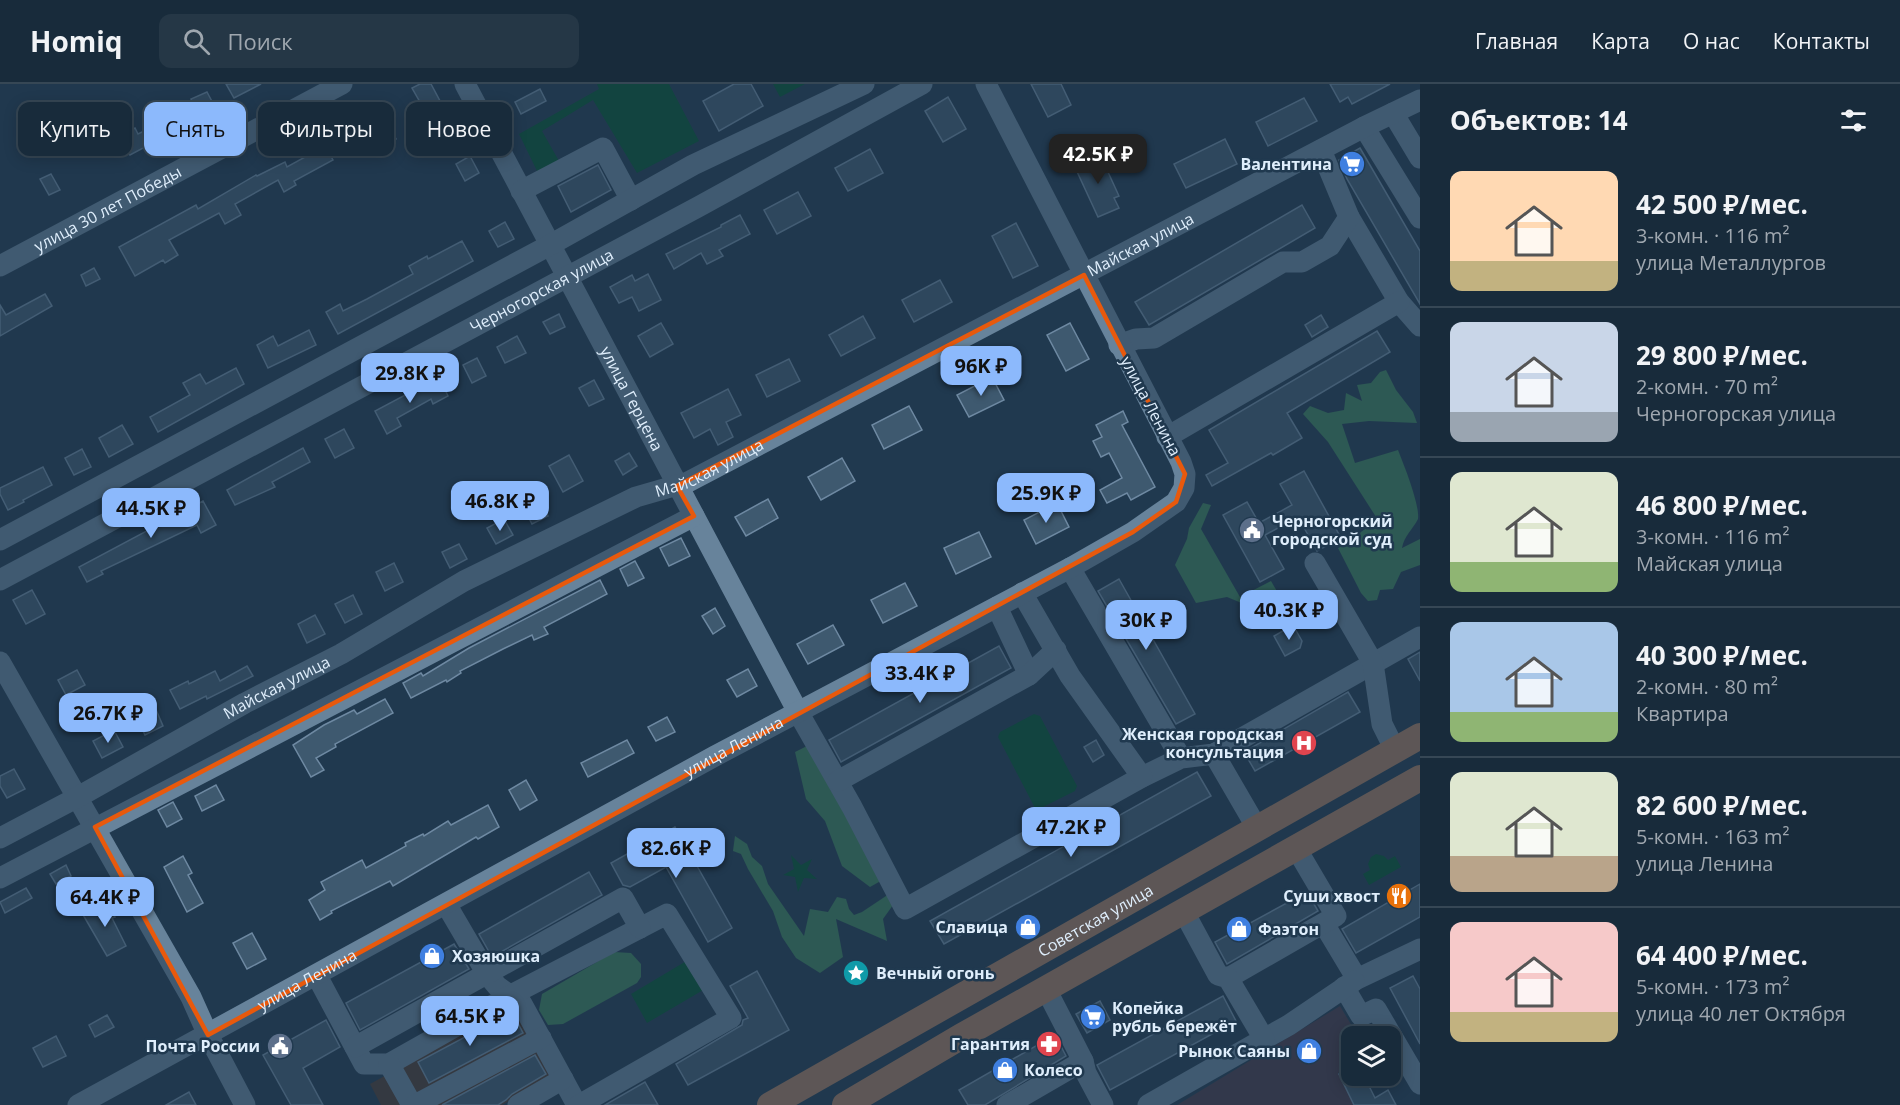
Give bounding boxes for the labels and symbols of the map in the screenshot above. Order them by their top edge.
pin: 42.5K ₽ [1043,134,1153,185]
supermarket icon: Валентина [1337,149,1367,179]
place label: Валентина [1241,153,1332,175]
street label: улица 30 лет Победы [30,160,185,257]
street label: Майская улица [1083,207,1197,282]
street label: Черногорская улица [466,243,617,338]
street label: улица Герцена [595,342,669,455]
pin: 96K ₽ [939,346,1023,397]
street label: улица Ленина [1115,352,1187,460]
pin: 29.8K ₽ [355,353,465,404]
street label: Майская улица [652,433,767,502]
pin: 25.9K ₽ [991,473,1101,524]
pin: 46.8K ₽ [445,481,555,532]
pin: 44.5K ₽ [96,488,206,539]
place label: Черногорский городской суд [1272,510,1393,550]
public building icon: Черногорский городской суд [1237,515,1267,545]
pin: 40.3K ₽ [1234,590,1344,641]
pin: 30K ₽ [1104,600,1188,651]
street label: Майская улица [219,650,334,724]
pin: 33.4K ₽ [865,653,975,704]
pin: 26.7K ₽ [53,693,163,744]
street label: улица Ленина [680,711,787,782]
place label: Женская городская консультация [1122,723,1284,763]
hospital icon: Женская городская консультация [1289,728,1319,758]
pin: 47.2K ₽ [1016,807,1126,858]
pin: 82.6K ₽ [621,828,731,879]
pin: 64.4K ₽ [50,877,160,928]
street label: Советская улица [1034,879,1157,962]
restaurant icon: Суши хвост [1384,881,1414,911]
place label: Суши хвост [1283,885,1380,907]
shop icon: Славица [1013,912,1043,942]
shop icon: Фаэтон [1224,914,1254,944]
place label: Славица [936,916,1008,938]
place label: Фаэтон [1258,918,1319,940]
shop icon: Хозяюшка [417,941,447,971]
street label: улица Ленина [253,944,360,1016]
place label: Хозяюшка [452,945,540,967]
place icon: Вечный огонь [841,958,871,988]
place label: Вечный огонь [876,962,995,984]
pin: 64.5K ₽ [415,996,525,1047]
place label: Копейка рубль бережёт [1112,997,1237,1037]
supermarket icon: Копейка рубль бережёт [1078,1002,1108,1032]
pharmacy icon: Гарантия [1034,1029,1064,1059]
public building icon: Почта России [265,1031,295,1061]
place label: Гарантия [951,1033,1030,1055]
place label: Почта России [146,1035,260,1057]
shop icon: Рынок Саяны [1294,1036,1324,1066]
place label: Рынок Саяны [1178,1040,1290,1062]
shop icon: Колесо [990,1055,1020,1085]
place label: Колесо [1024,1059,1083,1081]

